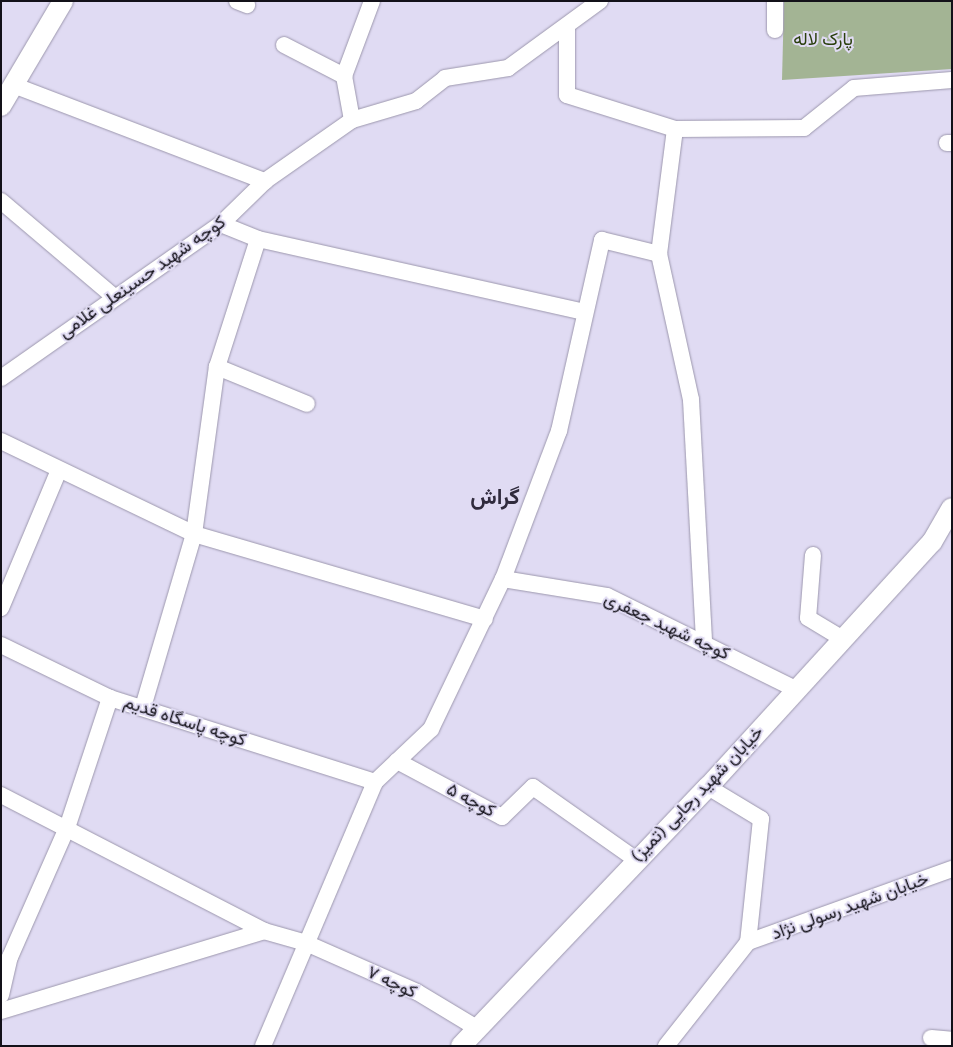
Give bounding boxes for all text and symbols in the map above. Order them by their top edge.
park label: پارک لاله [793,28,853,50]
street label: کوچه شهید حسینعلی غلامی [54,211,230,343]
district label: گراش [470,485,520,511]
street label: کوچه شهید جعفری [601,587,733,665]
street label: کوچه پاسگاه قدیم [121,691,249,751]
street label: خیابان شهید رجایی (تمیز) [626,721,768,867]
street label: کوچه ۵ [443,778,499,822]
street label: خیابان شهید رسولی نژاد [769,868,931,944]
street label: کوچه ۷ [364,961,420,1003]

